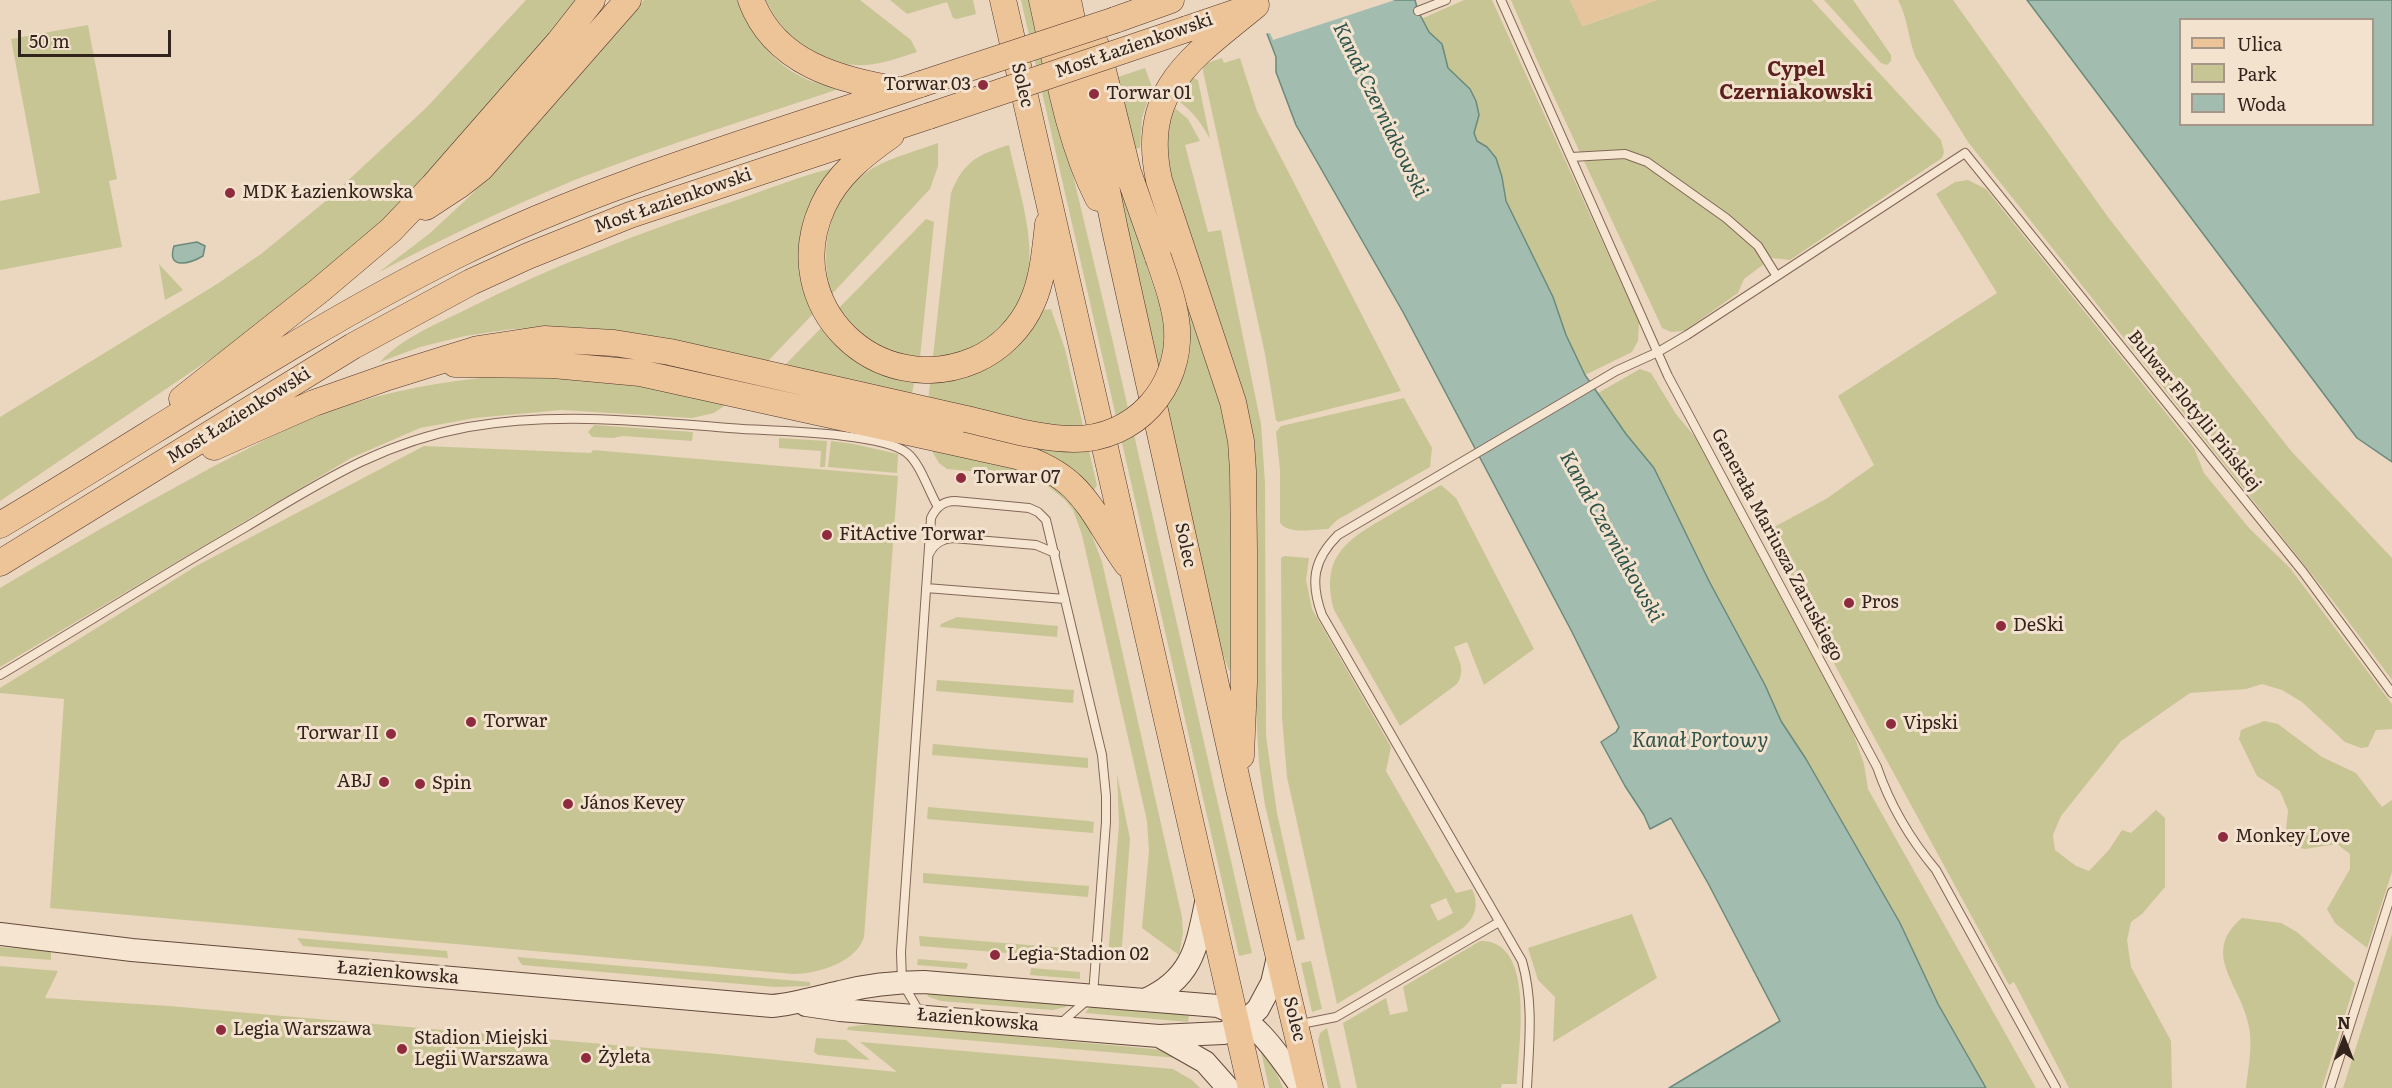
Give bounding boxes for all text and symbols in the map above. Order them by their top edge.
street label: Most Łazienkowski [1052,9,1216,83]
scale bar [21,18,174,56]
legend [2179,18,2374,126]
water label: Kanał Czerniakowski [1327,19,1433,201]
text: 50 m [29,27,70,54]
text: Ulica [2237,30,2282,57]
district label: Cypel Czerniakowski [1719,58,1873,105]
text: Park [2237,60,2276,87]
street label: Solec [1006,61,1038,109]
place label: Torwar 03 [883,74,971,96]
marker: Torwar 03 [976,78,990,92]
place label: Torwar 01 [1106,83,1192,105]
marker: Torwar 01 [1087,87,1101,101]
text: Woda [2237,90,2286,117]
street label: Most Łazienkowski [591,164,755,238]
place label: MDK Łazienkowska [242,182,413,204]
marker: MDK Łazienkowska [223,186,237,200]
street label: Bulwar Flotylli Pińskiej [2123,326,2265,496]
street label: Most Łazienkowski [163,363,315,469]
street label: Generała Mariusza Zaruskiego [1706,425,1848,665]
water label: Kanał Czerniakowski [1554,447,1668,627]
place label: Torwar 07 [973,467,1060,489]
marker: Torwar 07 [954,471,968,485]
street label: Solec [1170,521,1200,569]
place label: FitActive Torwar [839,524,985,546]
marker: FitActive Torwar [820,528,834,542]
place label: Pros [1861,592,1899,614]
marker: Pros [1842,596,1856,610]
place label: DeSki [2013,615,2064,637]
marker: DeSki [1994,619,2008,633]
place label: Torwar [483,711,547,733]
place label: Vipski [1903,713,1958,735]
marker: Torwar [464,715,478,729]
marker: Vipski [1884,717,1898,731]
place label: Torwar II [296,723,379,745]
marker: Torwar II [384,727,398,741]
water label: Kanał Portowy [1632,729,1768,753]
place label: ABJ [337,771,372,793]
place label: Spin [432,773,472,795]
marker: ABJ [377,775,391,789]
marker: Spin [413,777,427,791]
place label: János Kevey [580,793,685,815]
marker: János Kevey [561,797,575,811]
place label: Monkey Love [2235,826,2350,848]
marker: Monkey Love [2216,830,2230,844]
place label: Legia-Stadion 02 [1007,944,1149,966]
marker: Legia-Stadion 02 [988,948,1002,962]
street label: Łazienkowska [336,957,460,989]
street label: Solec [1278,994,1310,1044]
street label: Łazienkowska [916,1004,1040,1036]
north arrow [2314,1010,2374,1070]
text: N [2337,1010,2351,1034]
place label: Legia Warszawa [233,1019,371,1041]
marker: Legia Warszawa [214,1023,228,1037]
place label: Stadion Miejski Legii Warszawa [414,1028,549,1070]
marker: Stadion Miejski Legii Warszawa [395,1042,409,1056]
place label: Żyleta [598,1047,651,1069]
marker: Żyleta [579,1051,593,1065]

